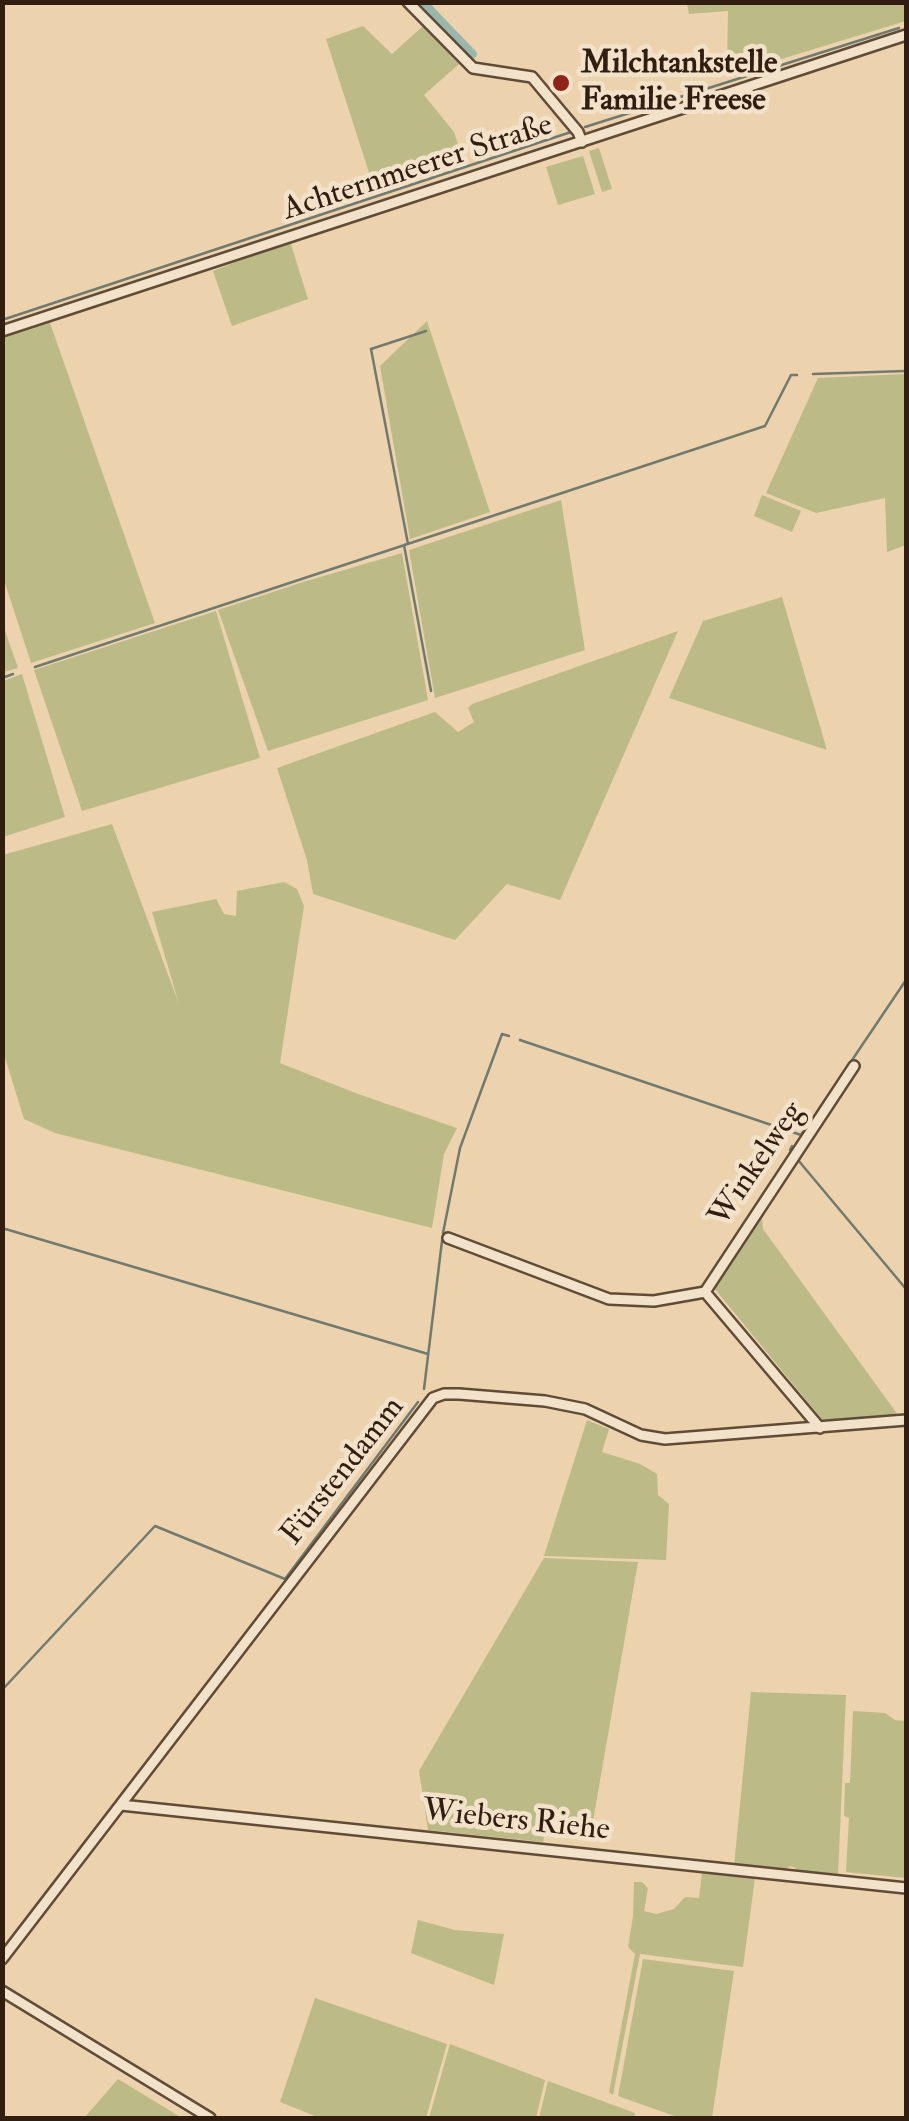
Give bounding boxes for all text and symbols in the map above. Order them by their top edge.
place label: Milchtankstelle Familie Freese [581,46,777,121]
marker: Milchtankstelle Familie Freese [550,72,572,94]
street label: Achternmeerer Straße [278,107,558,231]
street label: Winkelweg [702,1095,814,1235]
street label: Fürstendamm [274,1390,414,1554]
street label: Wiebers Riehe [421,1793,611,1851]

